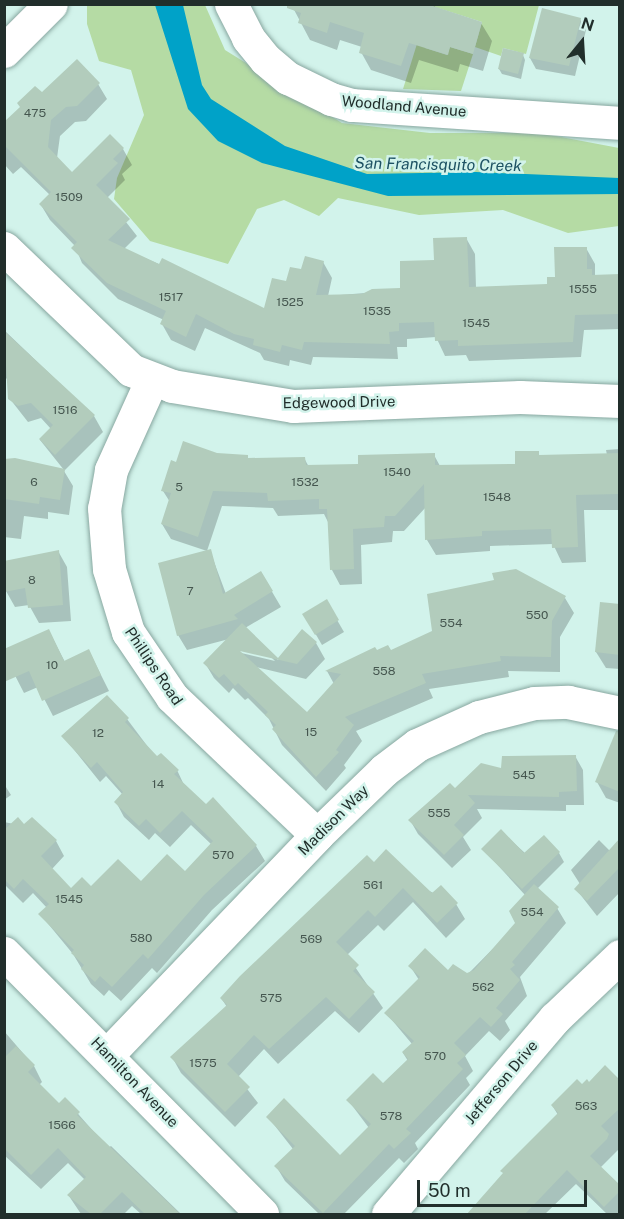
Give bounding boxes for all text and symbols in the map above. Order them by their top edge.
north arrow [552,12,612,72]
text: N [579,13,597,35]
street label: Woodland Avenue [341,92,467,120]
house number: 475 [24,107,46,121]
water label: San Francisquito Creek [354,154,522,176]
house number: 1509 [55,191,83,205]
house number: 1555 [569,283,597,297]
house number: 1517 [159,291,183,305]
house number: 1525 [276,296,304,310]
house number: 1535 [363,305,391,319]
house number: 1545 [462,317,490,331]
street label: Edgewood Drive [283,392,395,412]
house number: 1516 [53,404,77,418]
house number: 1540 [383,466,411,480]
house number: 6 [30,476,38,490]
house number: 1532 [291,476,319,490]
house number: 5 [175,481,183,495]
house number: 1548 [483,491,511,505]
house number: 8 [28,574,36,588]
house number: 7 [186,585,194,599]
house number: 550 [526,609,548,623]
house number: 554 [440,617,462,631]
street label: Phillips Road [121,624,187,708]
house number: 10 [46,659,58,673]
house number: 558 [372,665,396,679]
house number: 15 [305,726,317,740]
house number: 12 [92,727,104,741]
house number: 545 [513,769,535,783]
house number: 14 [152,778,164,792]
street label: Madison Way [294,781,372,859]
house number: 555 [427,807,451,821]
house number: 570 [212,849,234,863]
house number: 561 [363,879,383,893]
house number: 1545 [55,893,83,907]
house number: 554 [521,906,543,920]
house number: 580 [130,932,152,946]
house number: 569 [300,933,322,947]
house number: 562 [472,981,494,995]
house number: 575 [260,992,282,1006]
street label: Hamilton Avenue [87,1033,183,1131]
street label: Jefferson Drive [461,1036,541,1128]
house number: 570 [424,1050,446,1064]
house number: 1575 [189,1057,217,1071]
house number: 563 [575,1100,597,1114]
house number: 578 [380,1110,402,1124]
house number: 1566 [48,1119,76,1133]
scale bar [420,1168,590,1206]
text: 50 m [428,1180,471,1201]

